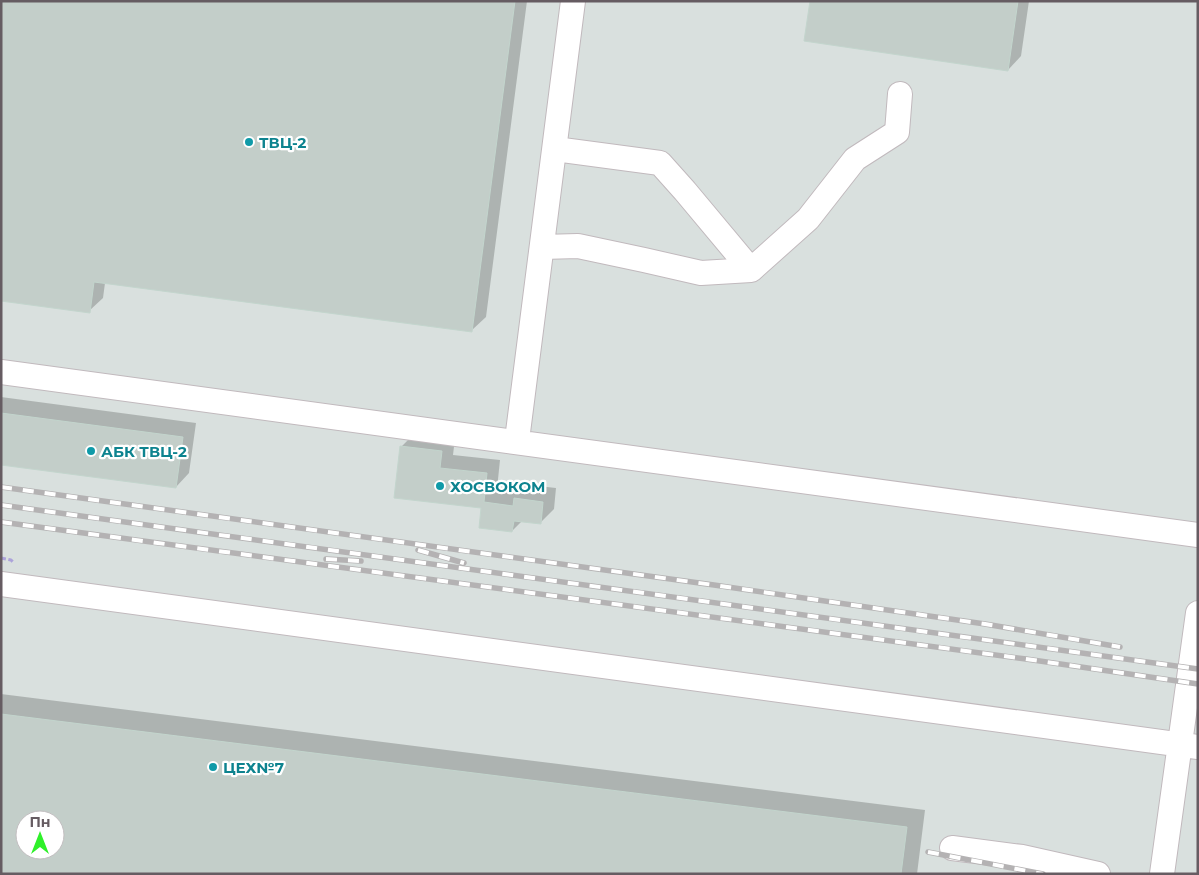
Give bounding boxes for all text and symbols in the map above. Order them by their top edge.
place label: ТВЦ-2 [259,133,307,152]
marker: ТВЦ-2 [243,136,255,148]
place label: АБК ТВЦ-2 [101,442,187,461]
marker: АБК ТВЦ-2 [85,445,97,457]
place label: ХОСВОКОМ [450,477,546,496]
marker: ХОСВОКОМ [434,480,446,492]
place label: ЦЕХ№7 [223,758,284,777]
marker: ЦЕХ№7 [207,761,219,773]
north arrow [15,810,65,860]
text: Пн [29,813,51,831]

